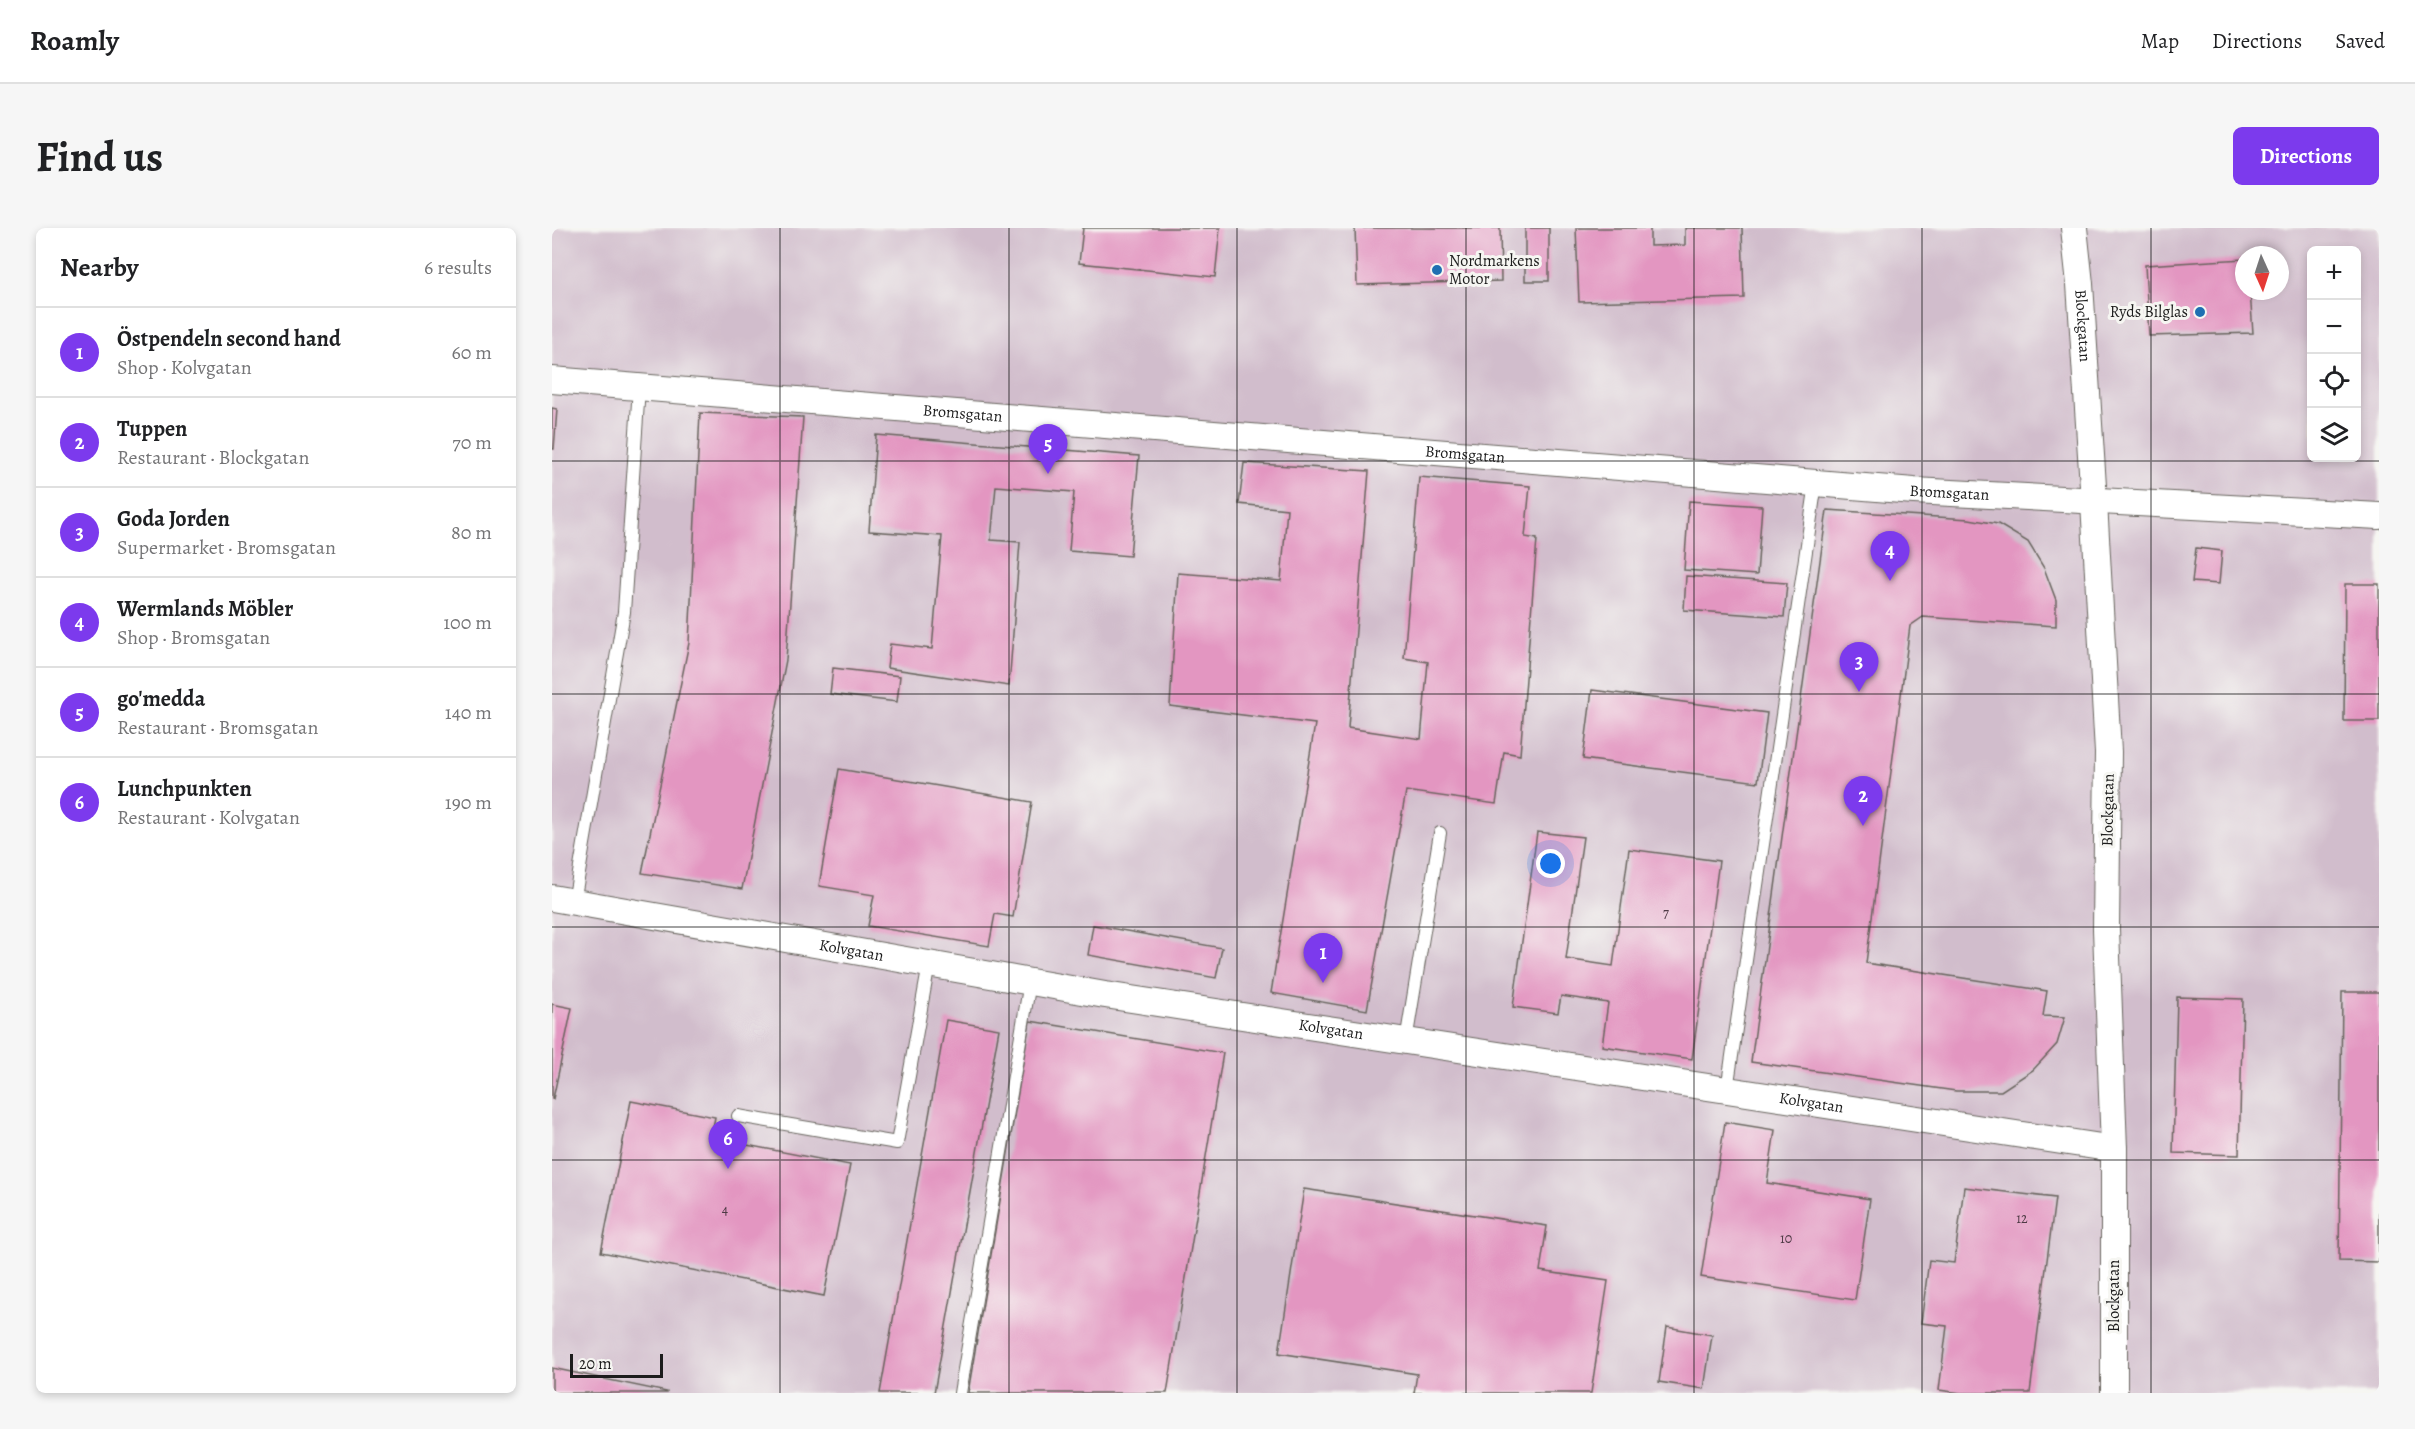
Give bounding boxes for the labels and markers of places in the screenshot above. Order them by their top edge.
place label: Nordmarkens Motor [1449,250,1540,290]
marker: Nordmarkens Motor [1430,263,1444,277]
place label: Ryds Bilglas [2110,301,2188,323]
marker: Ryds Bilglas [2193,305,2207,319]
pin: 5 [1028,424,1068,474]
pin: 4 [1870,532,1910,581]
pin: 3 [1840,642,1878,692]
pin: 2 [1844,776,1882,826]
pin: 1 [1304,934,1342,983]
pin: 6 [708,1120,747,1169]

